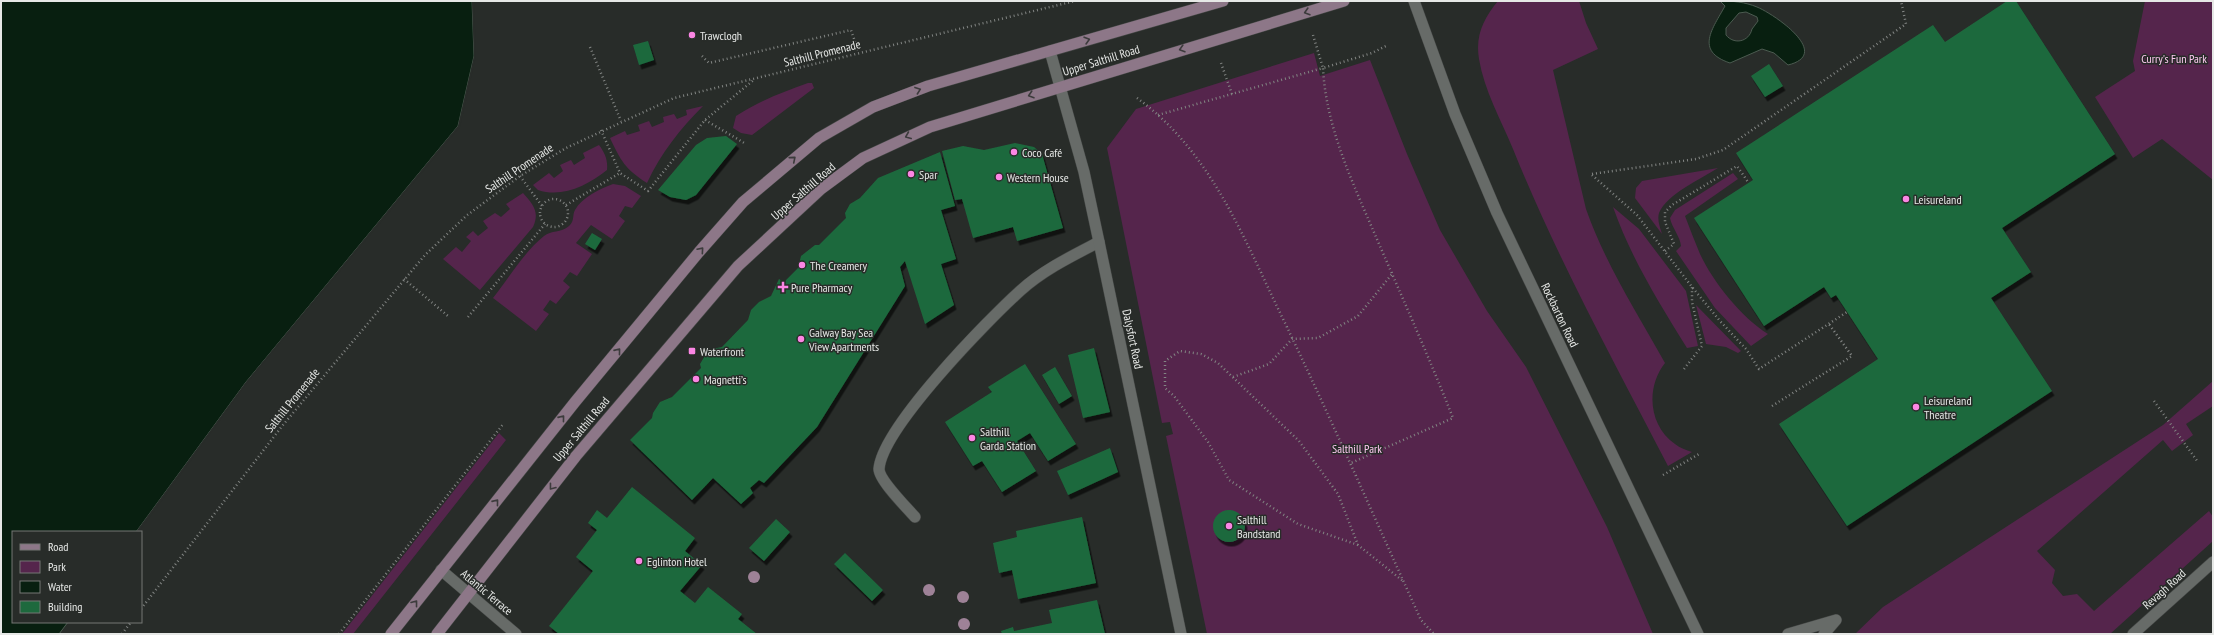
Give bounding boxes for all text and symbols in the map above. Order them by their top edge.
one-way arrow [1304,7,1311,16]
place label: Trawclogh [700,28,742,43]
marker: Trawclogh [687,30,697,40]
street label: Salthill Promenade [782,36,862,70]
one-way arrow [1083,36,1090,45]
street label: Upper Salthill Road [1061,41,1141,79]
one-way arrow [1179,44,1186,53]
park label: Curry's Fun Park [2141,51,2207,66]
one-way arrow [915,86,922,95]
one-way arrow [1028,90,1035,99]
one-way arrow [905,131,912,139]
street label: Salthill Promenade [482,140,556,196]
place label: Coco Café [1022,145,1062,160]
marker: Coco Café [1009,147,1019,157]
one-way arrow [788,157,796,164]
street label: Upper Salthill Road [768,159,838,223]
place label: Spar [919,167,938,182]
marker: Spar [906,169,916,179]
place label: Western House [1007,170,1069,185]
marker: Western House [994,172,1004,182]
place label: Leisureland [1914,192,1962,207]
marker: Leisureland [1901,194,1911,204]
one-way arrow [696,247,703,255]
place label: The Creamery [810,258,868,273]
marker: The Creamery [797,260,807,270]
place label: Pure Pharmacy [791,280,853,295]
street label: Rockbarton Road [1538,280,1582,350]
marker: Pure Pharmacy [778,282,788,292]
street label: Dalysfort Road [1119,308,1147,370]
place label: Galway Bay Sea View Apartments [808,325,879,354]
marker: Galway Bay Sea View Apartments [796,334,806,344]
place label: Waterfront [700,344,745,359]
marker: Waterfront [687,346,697,356]
one-way arrow [614,348,621,355]
street label: Salthill Promenade [261,365,323,435]
place label: Magnetti’s [704,372,746,387]
marker: Magnetti’s [691,374,701,384]
place label: Leisureland Theatre [1924,393,1972,422]
street label: Upper Salthill Road [550,394,612,464]
marker: Leisureland Theatre [1911,402,1921,412]
one-way arrow [558,416,565,423]
place label: Salthill Garda Station [980,424,1036,453]
marker: Salthill Garda Station [967,433,977,443]
park label: Salthill Park [1332,441,1382,456]
one-way arrow [549,482,556,489]
one-way arrow [491,499,498,506]
place label: Salthill Bandstand [1237,512,1281,541]
marker: Salthill Bandstand [1224,521,1234,531]
legend [12,531,142,623]
text: Road [48,539,68,554]
place label: Eglinton Hotel [647,554,707,569]
marker: Eglinton Hotel [634,556,644,566]
text: Park [48,559,66,574]
street label: Atlantic Terrace [458,566,516,618]
street label: Revagh Road [2139,566,2189,612]
text: Water [48,579,73,594]
text: Building [48,599,83,614]
one-way arrow [410,601,417,608]

